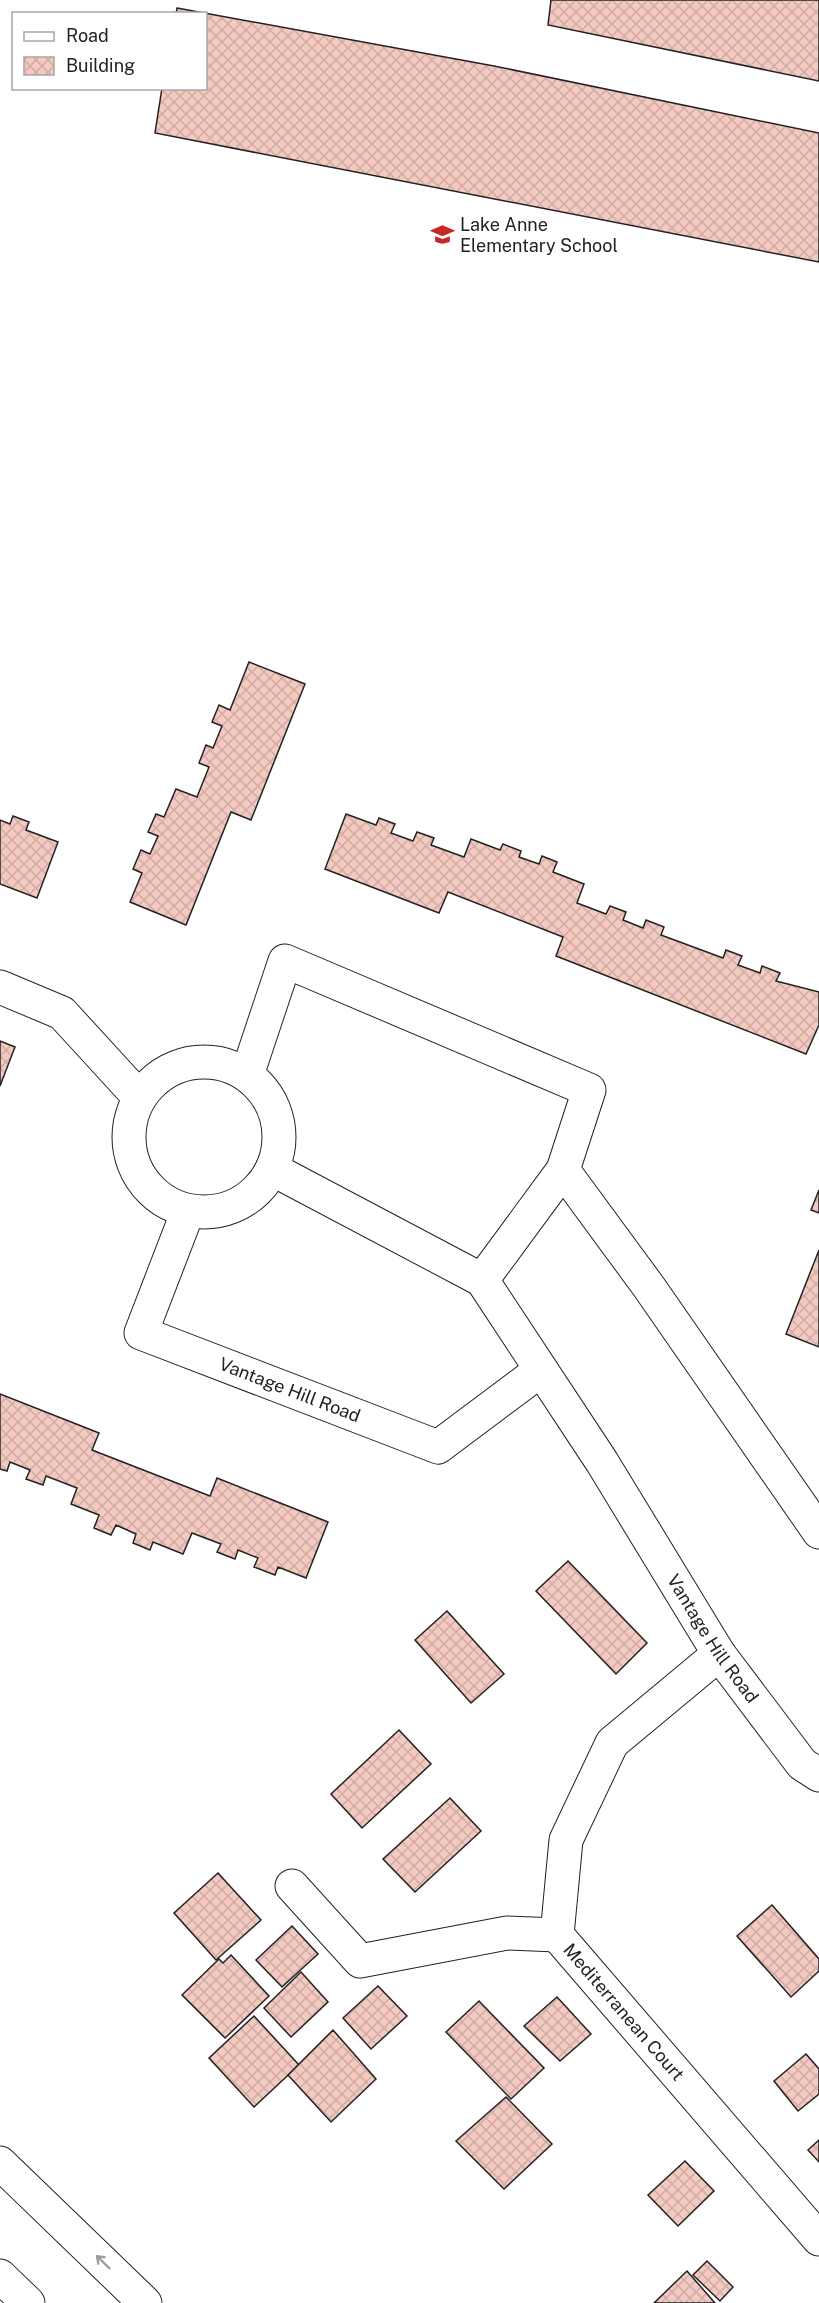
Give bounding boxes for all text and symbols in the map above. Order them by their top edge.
legend [12,12,207,90]
text: Road [66,25,109,46]
text: Building [66,55,135,76]
place label: Lake Anne Elementary School [460,214,618,256]
school or university icon: Lake Anne Elementary School [429,222,455,248]
street label: Vantage Hill Road [216,1353,363,1426]
street label: Vantage Hill Road [663,1570,763,1707]
street label: Mediterranean Court [559,1939,689,2085]
one-way arrow [96,2255,111,2270]

